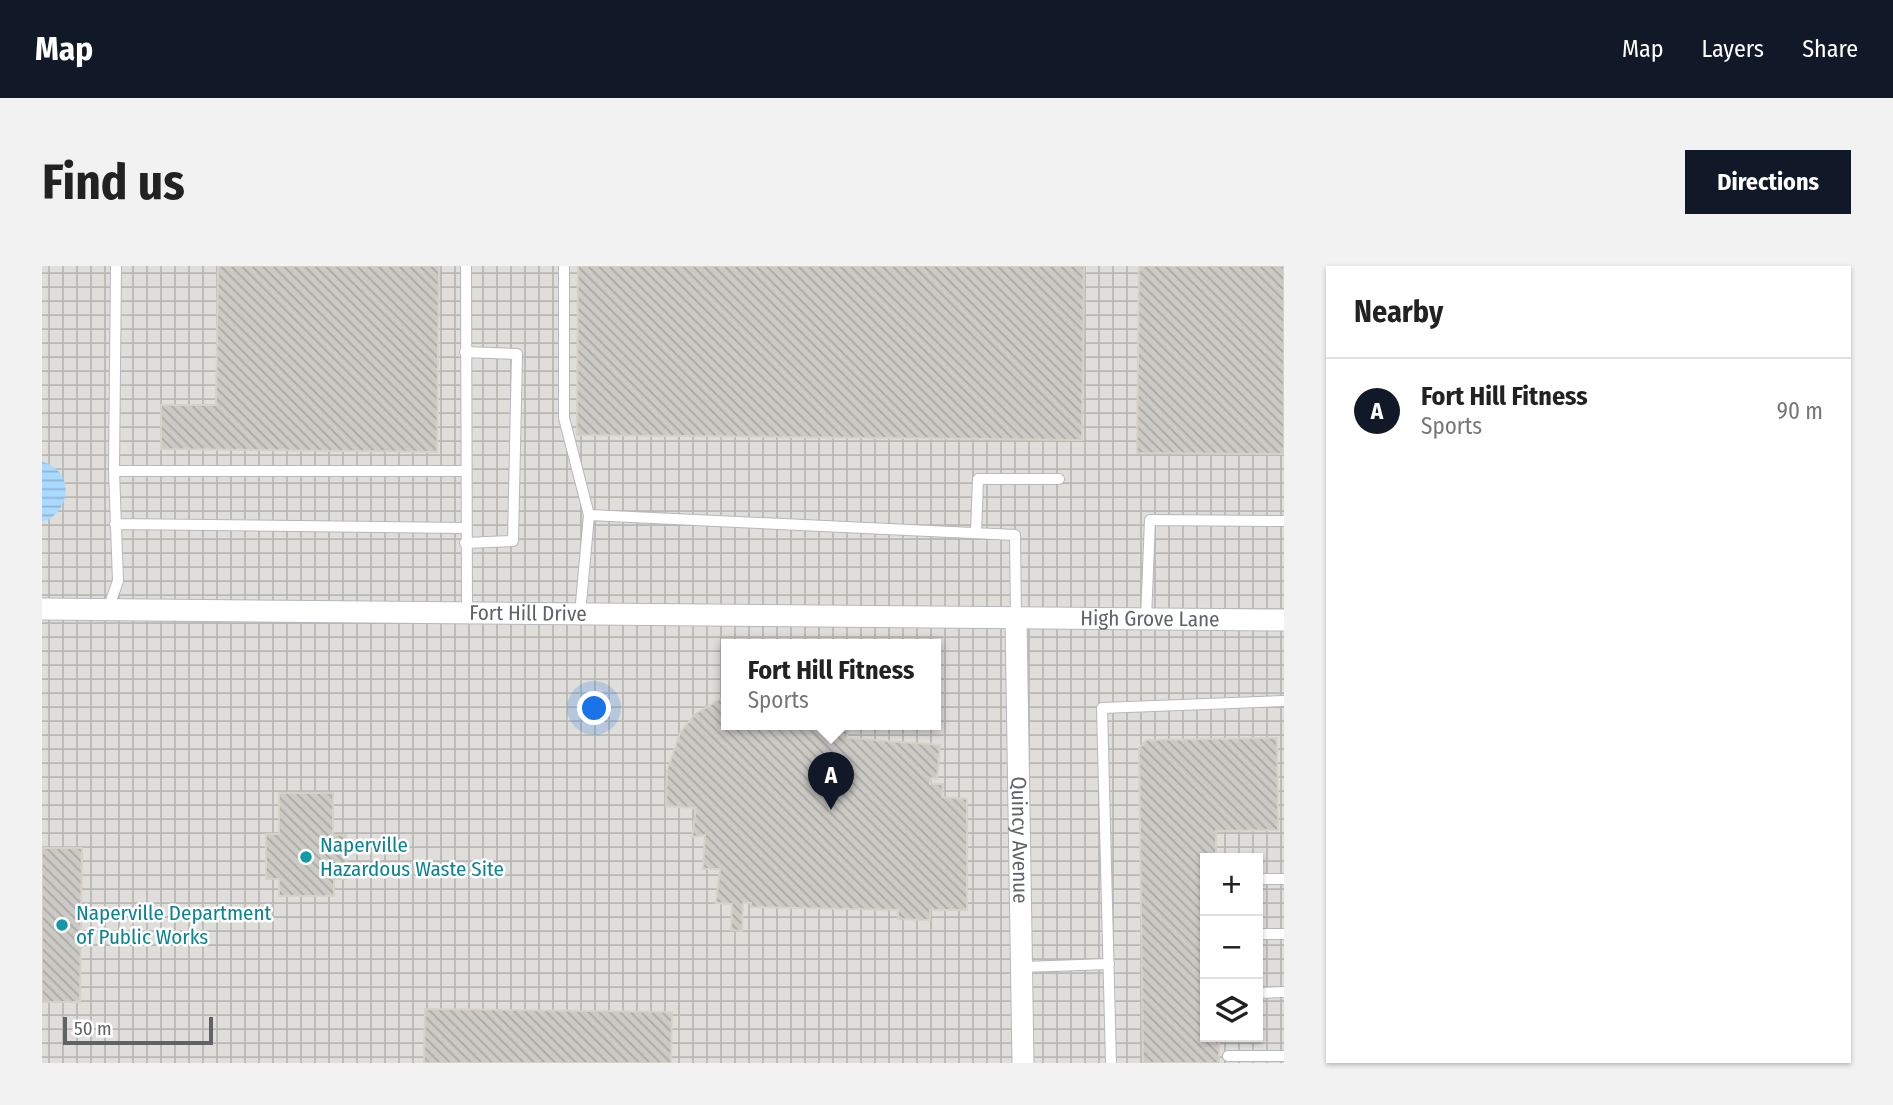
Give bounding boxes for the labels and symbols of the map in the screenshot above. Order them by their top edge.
street label: Fort Hill Drive [469,600,587,627]
street label: High Grove Lane [1080,605,1220,632]
your location [577,691,611,725]
pin: A [808,752,854,810]
street label: Quincy Avenue [1005,776,1033,904]
place label: Naperville Hazardous Waste Site [320,832,504,882]
marker: Naperville Hazardous Waste Site [298,849,314,865]
place label: Naperville Department of Public Works [76,900,271,950]
marker: Naperville Department of Public Works [54,917,70,933]
scale bar [63,1014,214,1046]

